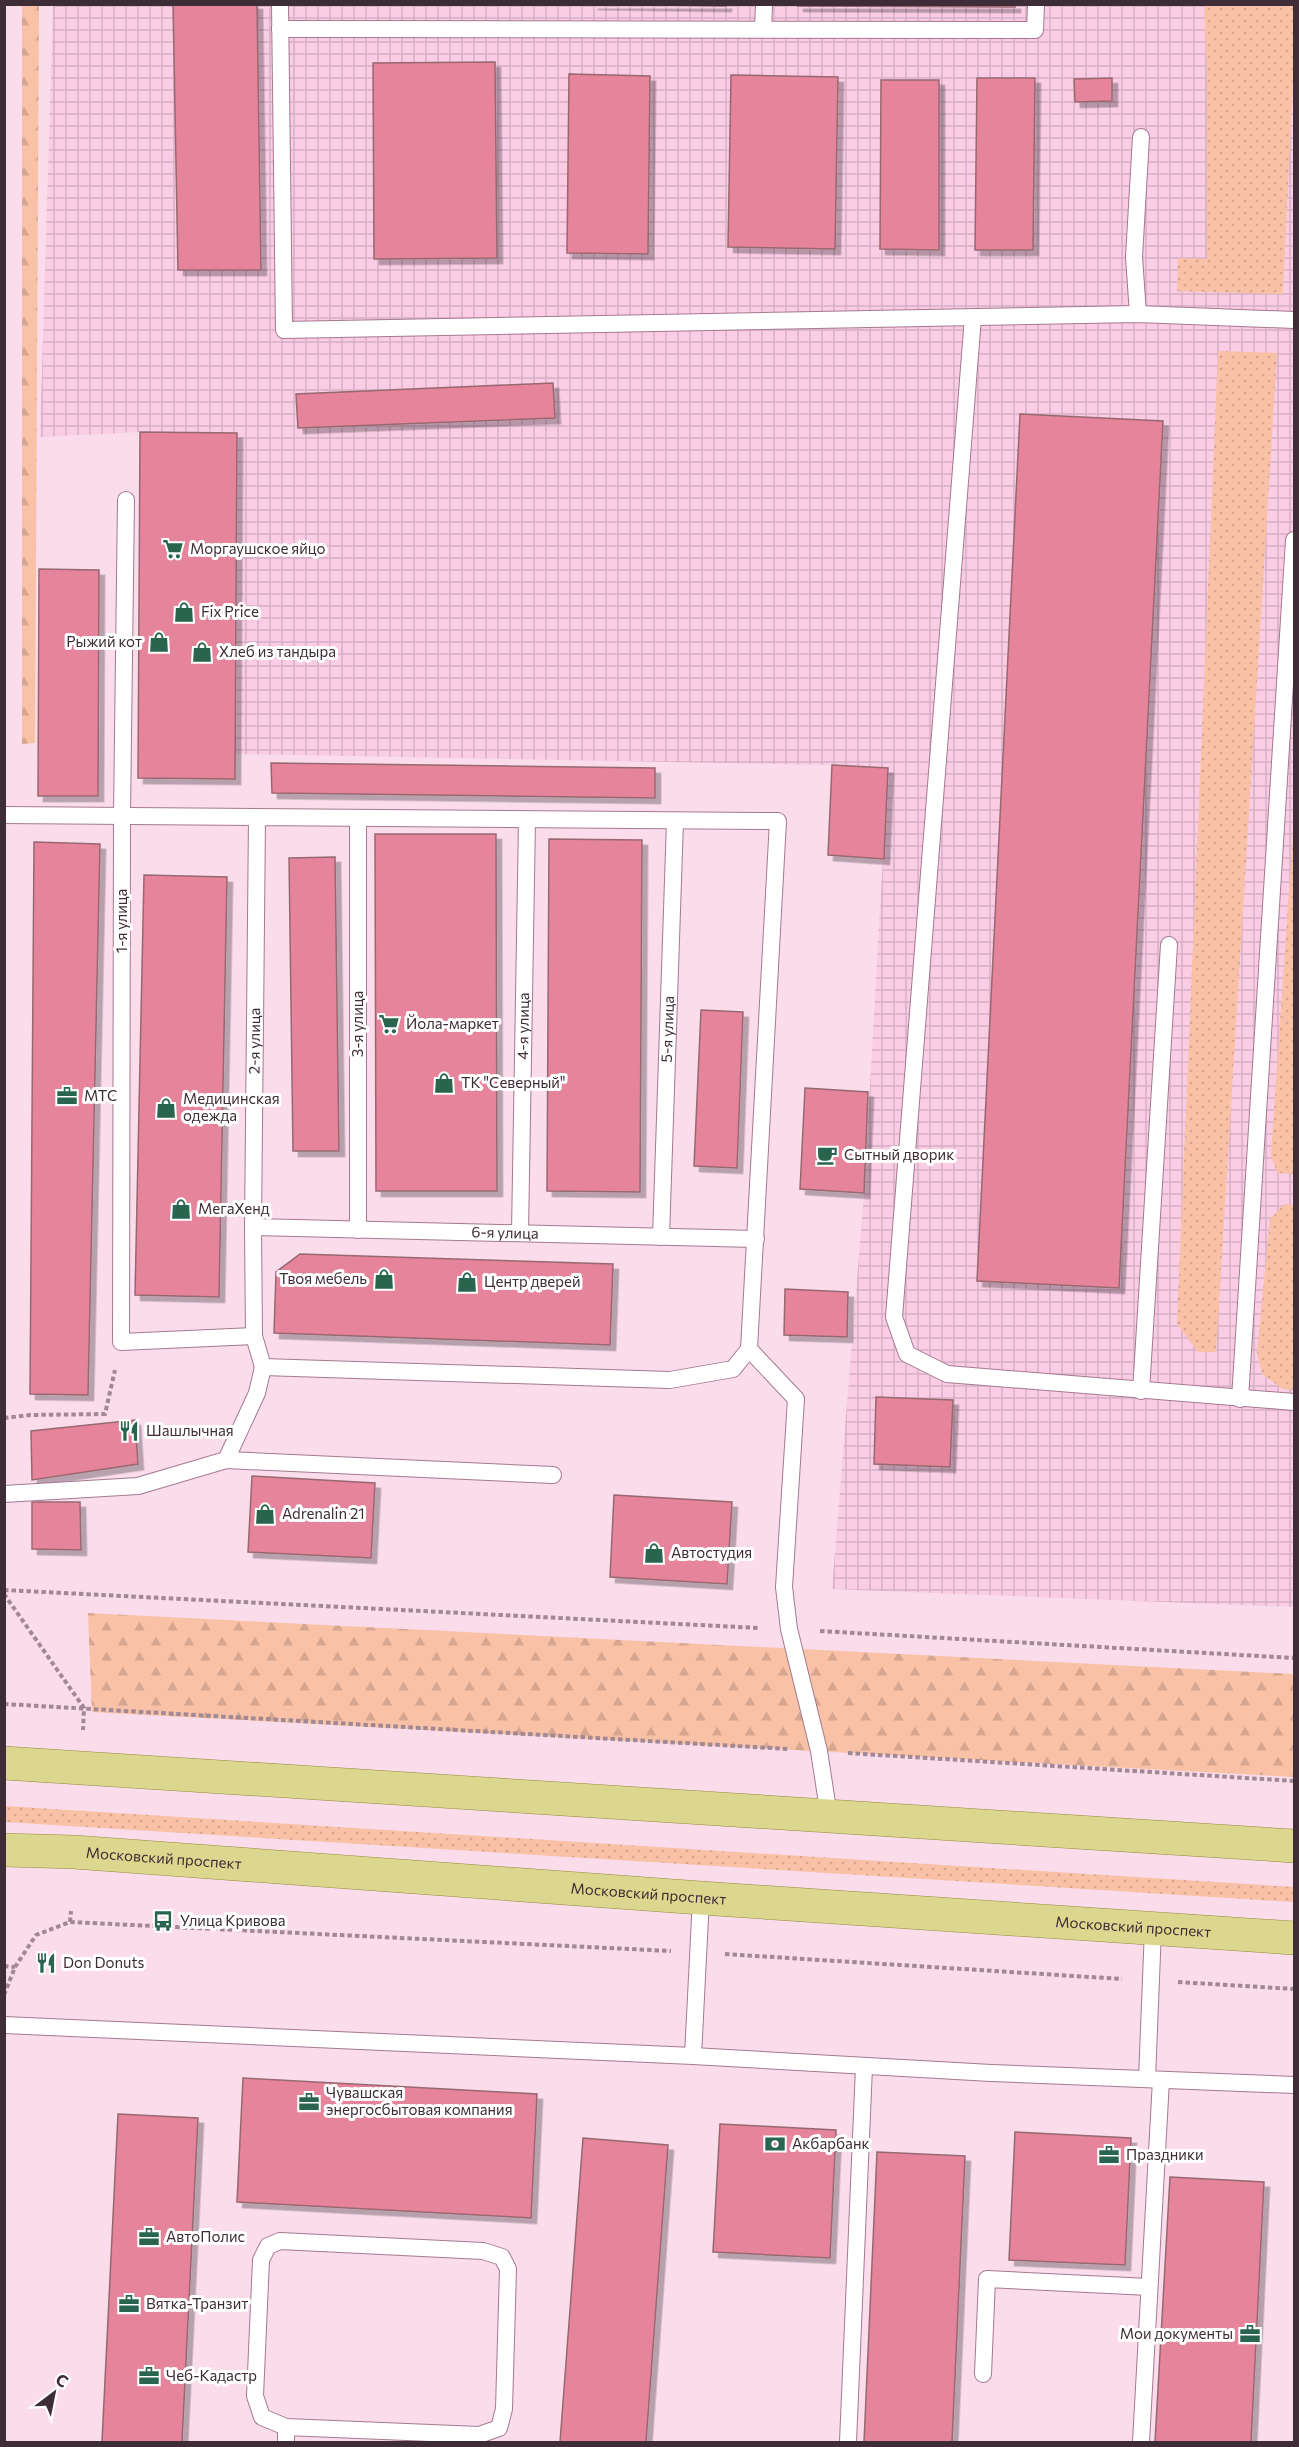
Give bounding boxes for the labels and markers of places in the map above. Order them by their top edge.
supermarket icon: Моргаушское яйцо [161,537,185,561]
place label: Моргаушское яйцо [190,539,326,557]
shop icon: Fix Price [172,600,196,624]
place label: Fix Price [201,602,259,620]
shop icon: Рыжий кот [147,630,171,654]
place label: Рыжий кот [66,632,142,650]
shop icon: Хлеб из тандыра [190,640,214,664]
place label: Хлеб из тандыра [219,642,336,660]
supermarket icon: Йола-маркет [377,1012,401,1036]
place label: Йола-маркет [406,1014,499,1032]
shop icon: ТК "Северный" [432,1071,456,1095]
place label: ТК "Северный" [461,1073,566,1091]
office icon: МТС [55,1084,79,1108]
place label: МТС [84,1086,117,1104]
place label: Медицинская одежда [183,1089,280,1124]
shop icon: Медицинская одежда [154,1096,178,1120]
cafe icon: Сытный дворик [815,1143,839,1167]
place label: Сытный дворик [844,1145,954,1163]
shop icon: МегаХенд [169,1197,193,1221]
place label: МегаХенд [198,1199,270,1217]
shop icon: Твоя мебель [372,1267,396,1291]
place label: Твоя мебель [279,1269,367,1287]
shop icon: Центр дверей [455,1270,479,1294]
place label: Центр дверей [484,1272,581,1290]
restaurant icon: Шашлычная [117,1419,141,1443]
place label: Шашлычная [146,1421,234,1439]
shop icon: Adrenalin 21 [253,1502,277,1526]
place label: Adrenalin 21 [282,1504,365,1522]
shop icon: Автостудия [642,1541,666,1565]
place label: Автостудия [671,1543,752,1561]
bus stop icon: Улица Кривова [151,1909,175,1933]
place label: Улица Кривова [180,1911,285,1929]
restaurant icon: Don Donuts [34,1951,58,1975]
place label: Don Donuts [63,1953,145,1971]
place label: Чувашская энергосбытовая компания [326,2083,513,2118]
office icon: Чувашская энергосбытовая компания [297,2090,321,2114]
bank icon: Акбарбанк [763,2132,787,2156]
place label: Акбарбанк [792,2134,869,2152]
office icon: Праздники [1097,2143,1121,2167]
place label: Праздники [1126,2145,1204,2163]
office icon: АвтоПолис [137,2225,161,2249]
place label: АвтоПолис [166,2227,245,2245]
office icon: Вятка-Транзит [117,2292,141,2316]
place label: Вятка-Транзит [146,2294,248,2312]
office icon: Мои документы [1238,2322,1262,2346]
place label: Мои документы [1120,2324,1233,2342]
office icon: Чеб-Кадастр [137,2364,161,2388]
place label: Чеб-Кадастр [166,2366,257,2384]

